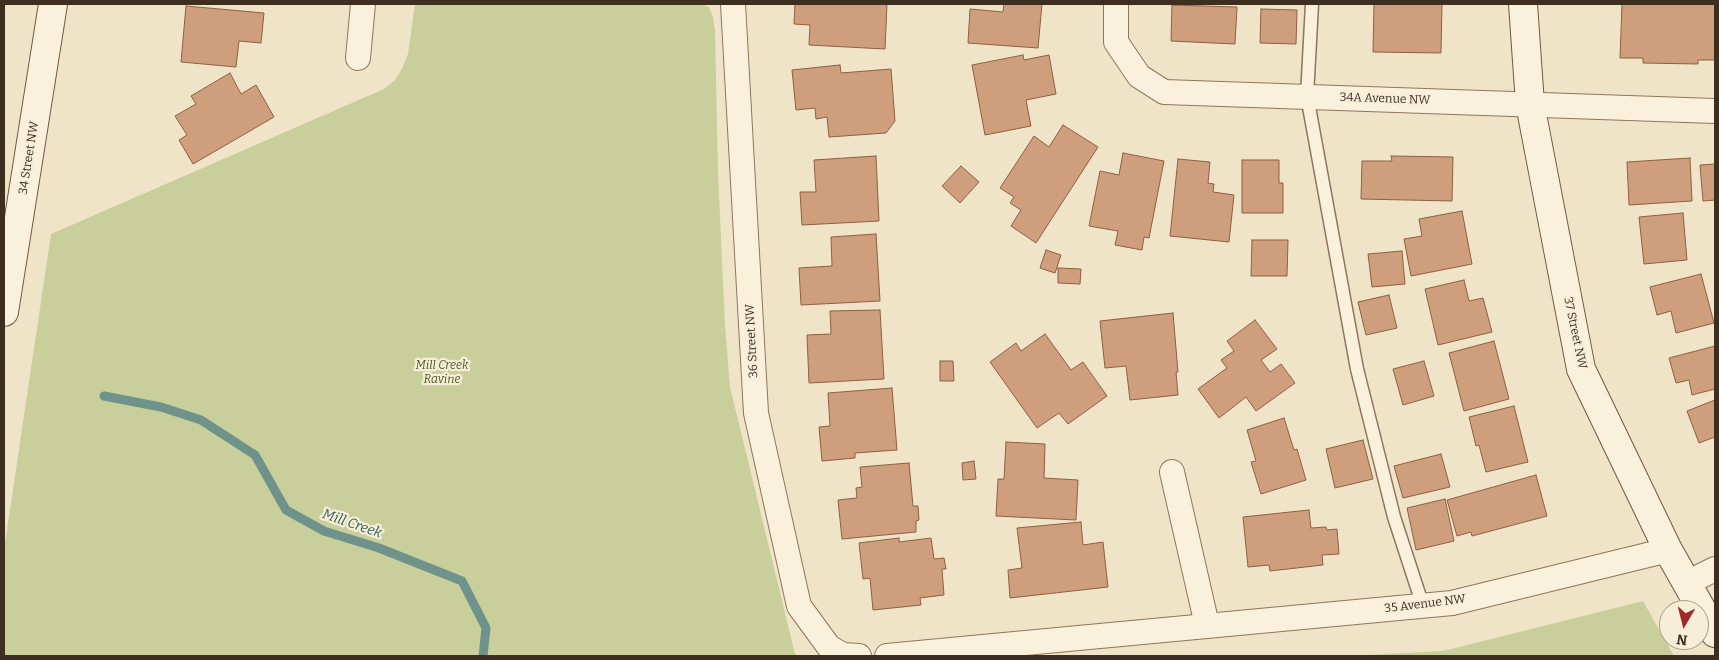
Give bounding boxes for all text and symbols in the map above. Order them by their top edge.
street label: 34A Avenue NW [1339,90,1431,108]
street label: 34 Street NW [16,120,42,196]
street label: 37 Street NW [1560,296,1590,370]
street label: 36 Street NW [743,304,761,378]
park label: Mill Creek Ravine [415,359,469,387]
water label: Mill Creek [320,506,384,542]
street label: 35 Avenue NW [1384,592,1466,616]
north arrow [1659,600,1709,650]
text: N [1675,630,1689,649]

